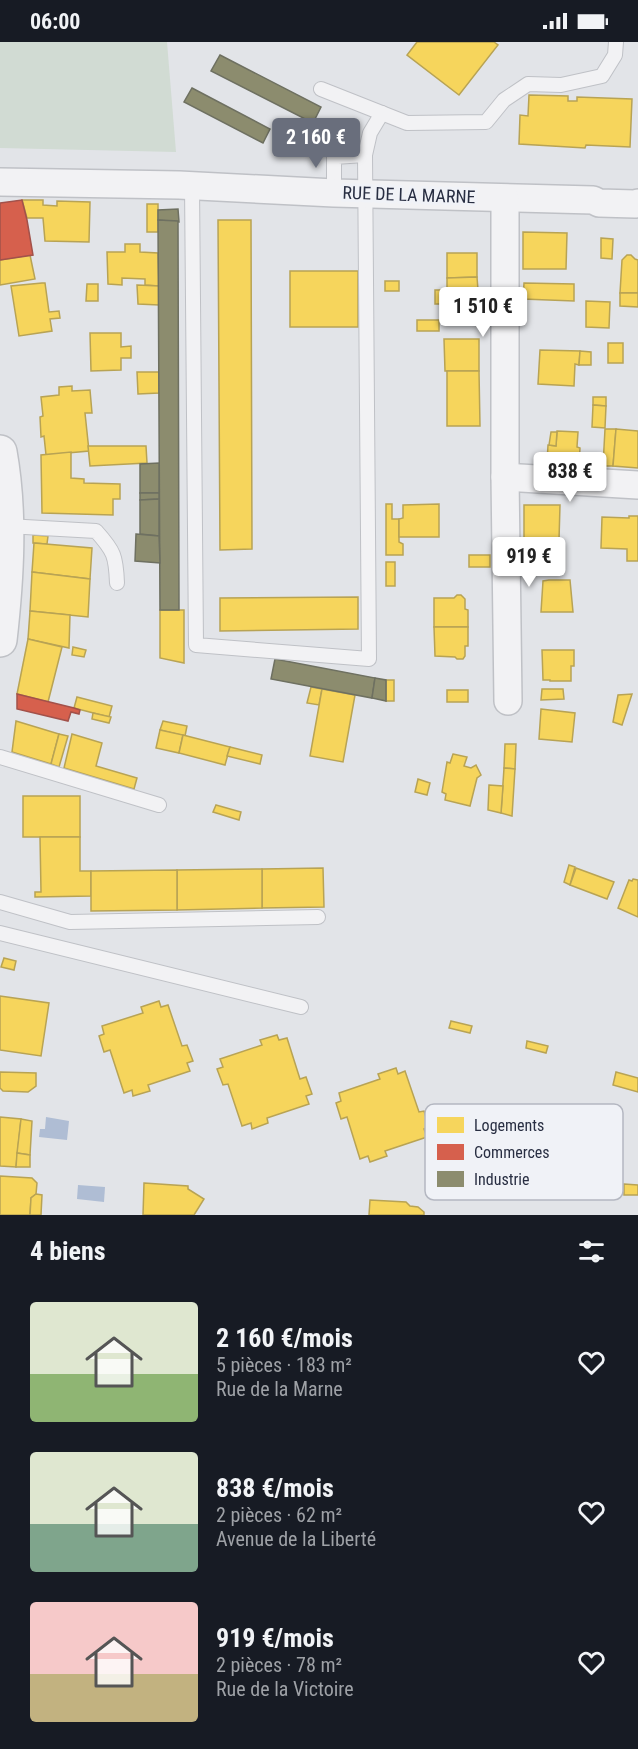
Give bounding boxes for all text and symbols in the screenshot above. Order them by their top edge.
text: 06:00 [30,9,81,34]
pin: 2 160 € [261,118,371,169]
text: 2 160 € [286,125,346,149]
street label: RUE DE LA MARNE [342,182,476,207]
pin: 1 510 € [428,287,538,338]
text: 1 510 € [453,294,513,318]
pin: 838 € [528,452,612,503]
text: 838 € [547,459,593,483]
pin: 919 € [487,537,571,588]
text: 919 € [506,544,552,568]
legend [425,1104,623,1200]
text: Logements [474,1116,544,1135]
text: Commerces [474,1143,550,1162]
text: Industrie [474,1170,530,1189]
icon: filters [575,1235,608,1268]
text: 4 biens [30,1236,106,1266]
text: 2 160 €/mois [216,1323,353,1353]
icon: home [78,1326,150,1398]
icon: heart [575,1346,608,1379]
text: 5 pièces · 183 m² [216,1353,352,1377]
text: Rue de la Marne [216,1377,343,1401]
text: 838 €/mois [216,1473,334,1503]
icon: home [78,1476,150,1548]
icon: heart [575,1496,608,1529]
text: 2 pièces · 62 m² [216,1503,342,1527]
text: Avenue de la Liberté [216,1527,376,1551]
text: 919 €/mois [216,1623,334,1653]
icon: home [78,1626,150,1698]
icon: heart [575,1646,608,1679]
text: 2 pièces · 78 m² [216,1653,342,1677]
text: Rue de la Victoire [216,1677,354,1701]

